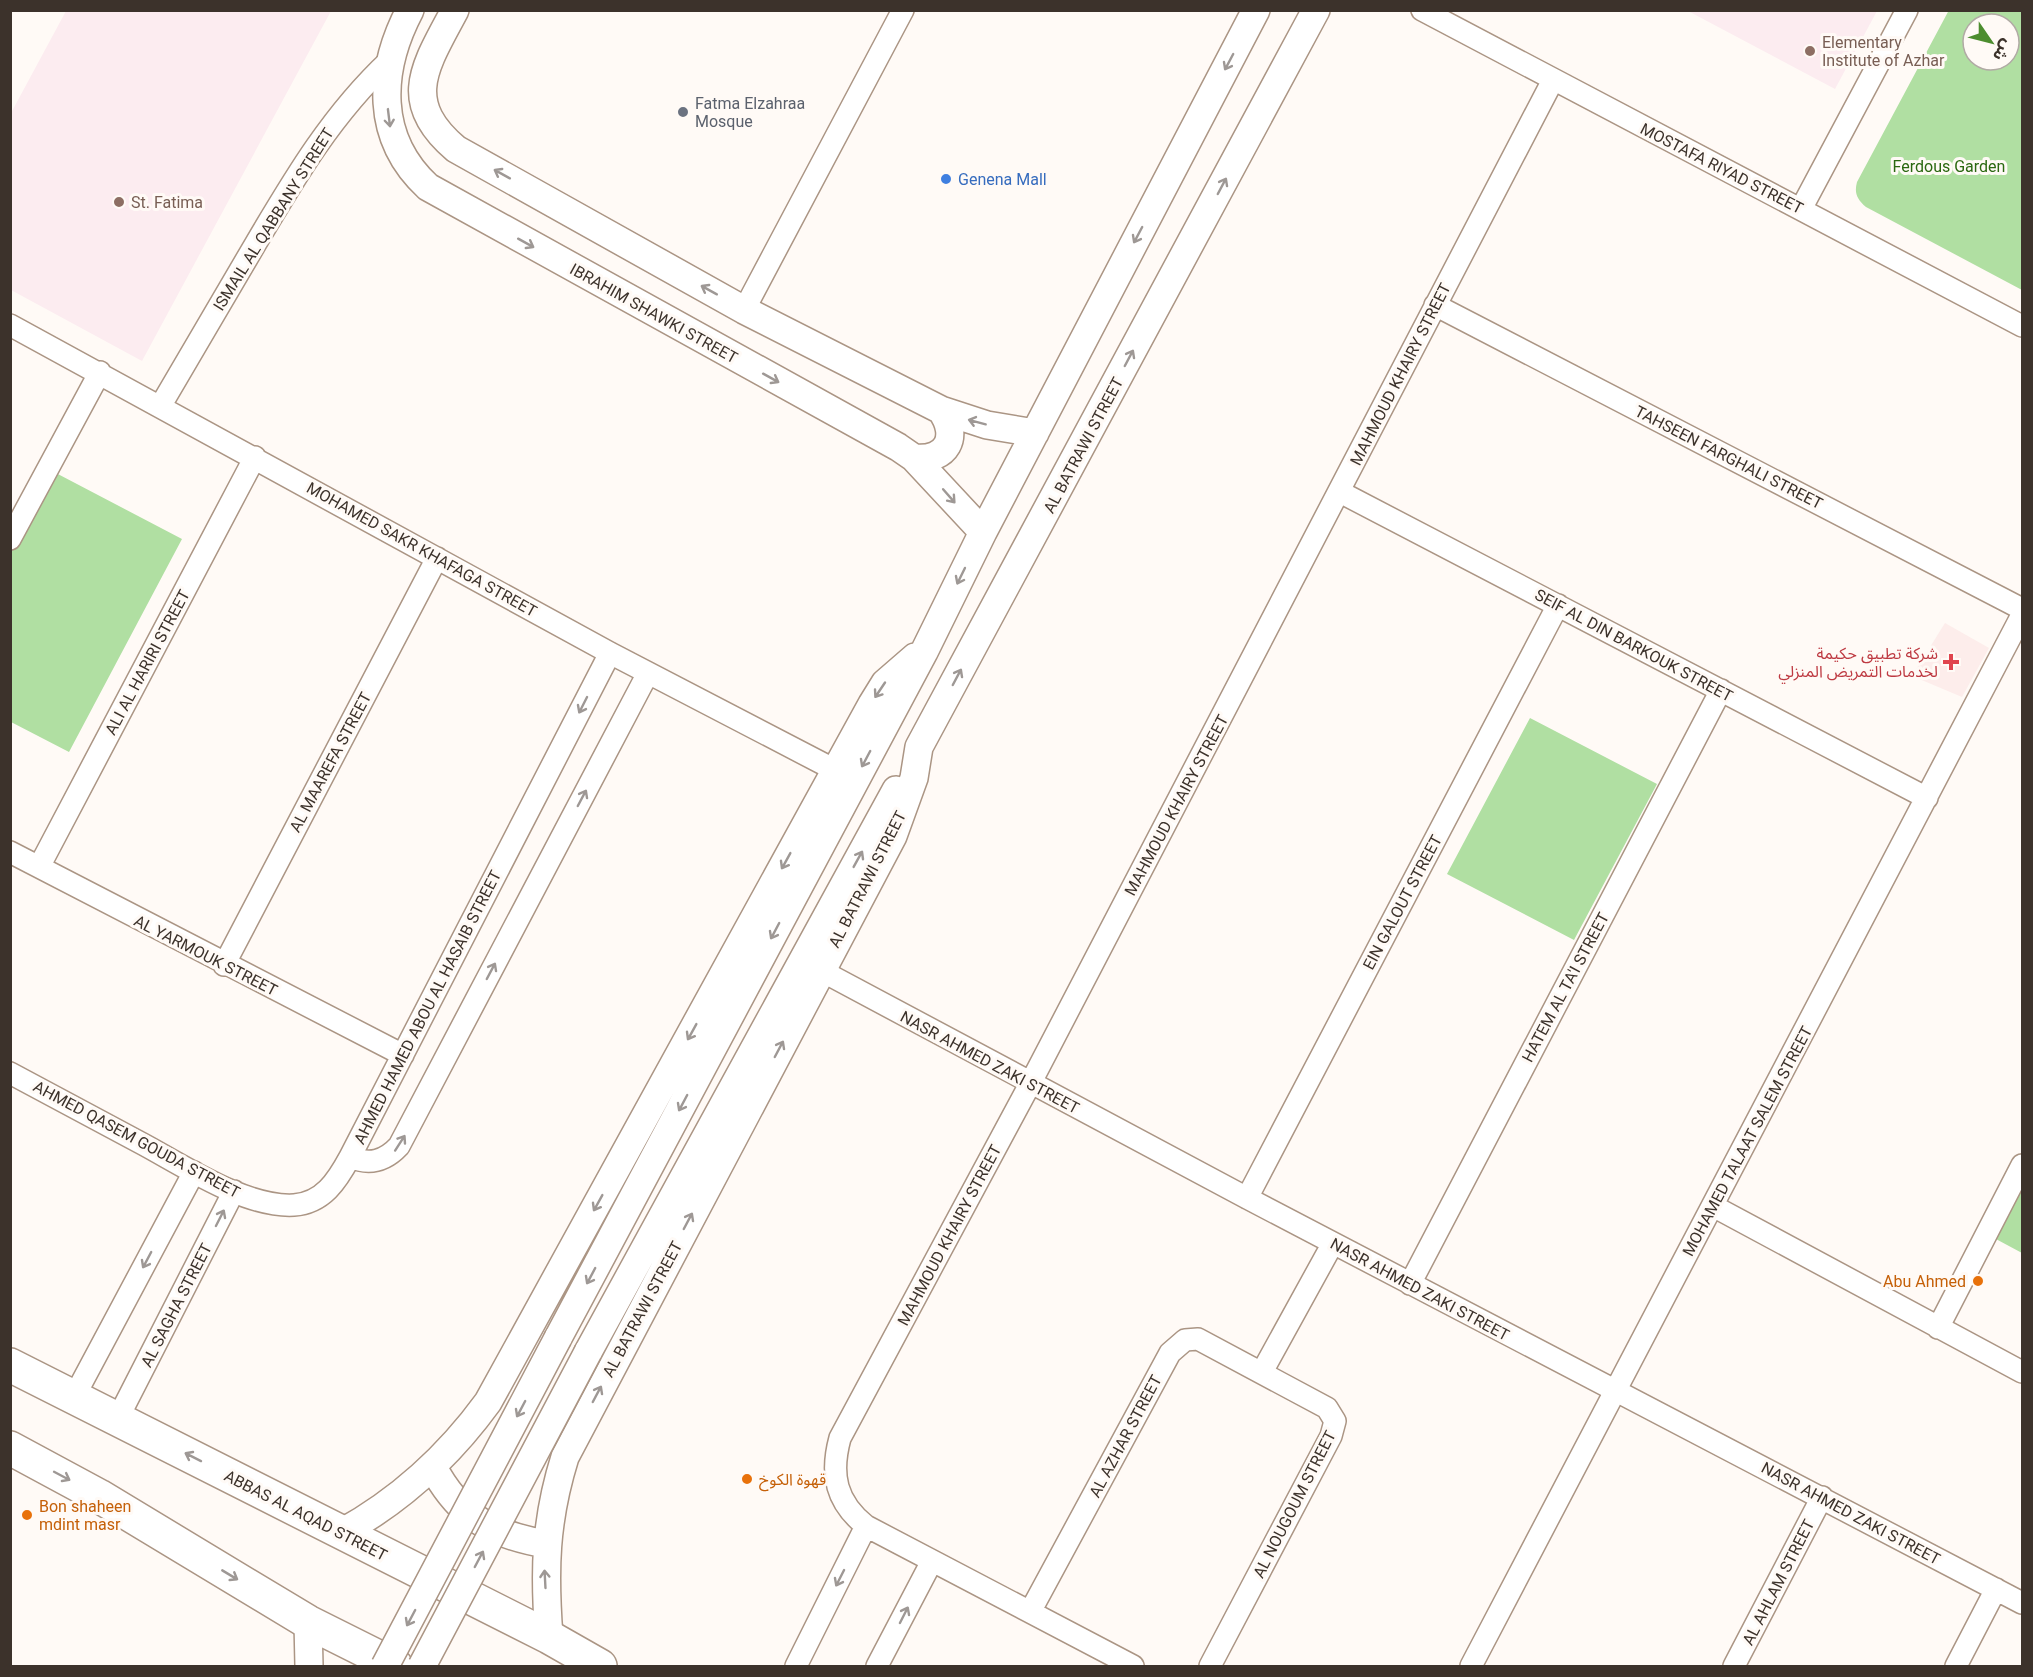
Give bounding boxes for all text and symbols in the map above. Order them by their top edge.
north arrow [1961,12,2021,72]
place label: Elementary Institute of Azhar [1822,33,1945,70]
text: ش [1989,36,2017,65]
marker: Elementary Institute of Azhar [1803,44,1817,58]
one-way arrow [1223,53,1234,71]
place label: Fatma Elzahraa Mosque [695,94,805,131]
marker: Fatma Elzahraa Mosque [676,105,690,119]
one-way arrow [383,108,394,127]
street label: MOSTAFA RIYAD STREET [1637,119,1807,218]
street label: ISMAIL AL QABBANY STREET [209,124,338,314]
park label: Ferdous Garden [1893,157,2005,176]
one-way arrow [494,168,511,180]
place label: Genena Mall [958,170,1047,189]
marker: Genena Mall [939,172,953,186]
one-way arrow [1216,178,1228,195]
place label: St. Fatima [131,193,203,212]
marker: St. Fatima [112,195,126,209]
one-way arrow [1132,225,1143,243]
one-way arrow [517,237,534,249]
street label: IBRAHIM SHAWKI STREET [567,259,741,368]
street label: MAHMOUD KHAIRY STREET [1346,280,1455,469]
one-way arrow [700,284,718,295]
one-way arrow [1123,350,1135,367]
one-way arrow [761,373,779,384]
street label: AL BATRAWI STREET [1040,374,1127,516]
street label: TAHSEEN FARGHALI STREET [1632,402,1826,513]
one-way arrow [968,416,987,428]
street label: MOHAMED SAKR KHAFAGA STREET [303,478,541,621]
one-way arrow [942,488,956,503]
one-way arrow [955,566,967,584]
street label: SEIF AL DIN BARKOUK STREET [1532,585,1736,706]
street label: ALI AL HARIRI STREET [101,586,194,738]
place label: شركة تطبيق حكيمة لخدمات التمريض المنزلي [1778,644,1938,684]
marker: شركة تطبيق حكيمة لخدمات التمريض المنزلي [1942,653,1960,671]
one-way arrow [952,669,963,687]
one-way arrow [874,682,887,699]
street label: AL MAAREFA STREET [286,689,376,835]
one-way arrow [577,696,589,713]
street label: MAHMOUD KHAIRY STREET [1121,711,1232,899]
one-way arrow [860,750,872,768]
one-way arrow [576,790,588,807]
street label: AL BATRAWI STREET [825,807,910,951]
street label: EIN GALOUT STREET [1359,831,1446,973]
one-way arrow [780,851,791,869]
one-way arrow [852,851,864,868]
street label: AHMED HAMED ABOU AL HASAIB STREET [350,867,505,1147]
street label: HATEM AL TA'I STREET [1518,909,1613,1065]
street label: AL YARMOUK STREET [131,911,281,1000]
one-way arrow [769,922,780,940]
one-way arrow [486,962,497,980]
street label: NASR AHMED ZAKI STREET [897,1007,1083,1118]
one-way arrow [686,1022,697,1040]
street label: MOHAMED TALAAT SALEM STREET [1679,1023,1817,1259]
one-way arrow [773,1040,785,1058]
street label: AHMED QASEM GOUDA STREET [30,1077,244,1202]
one-way arrow [677,1094,688,1112]
one-way arrow [393,1134,406,1151]
street label: MAHMOUD KHAIRY STREET [894,1141,1005,1329]
one-way arrow [592,1194,604,1211]
one-way arrow [215,1210,226,1228]
one-way arrow [683,1213,694,1231]
street label: NASR AHMED ZAKI STREET [1327,1234,1513,1345]
street label: AL BATRAWI STREET [599,1238,686,1380]
street label: AL SAGHA STREET [137,1240,216,1370]
one-way arrow [141,1251,152,1269]
one-way arrow [585,1266,596,1284]
place label: Abu Ahmed [1883,1272,1966,1291]
marker: Abu Ahmed [1971,1274,1985,1288]
street label: AL AZHAR STREET [1085,1371,1166,1501]
one-way arrow [591,1386,603,1403]
one-way arrow [515,1399,526,1417]
street label: AL NOUGOUM STREET [1249,1427,1340,1581]
one-way arrow [185,1451,203,1463]
street label: NASR AHMED ZAKI STREET [1758,1458,1944,1569]
street label: ABBAS AL AQAD STREET [221,1466,391,1565]
one-way arrow [53,1470,70,1482]
place label: قهوة الكوخ [759,1470,826,1492]
marker: قهوة الكوخ [740,1472,754,1486]
place label: Bon shaheen mdint masr [39,1497,131,1534]
marker: Bon shaheen mdint masr [20,1508,34,1522]
street label: AL AHLAM STREET [1738,1516,1819,1648]
one-way arrow [473,1550,485,1568]
one-way arrow [221,1569,238,1581]
one-way arrow [540,1569,551,1589]
one-way arrow [834,1569,845,1587]
one-way arrow [899,1606,910,1624]
one-way arrow [404,1609,416,1627]

